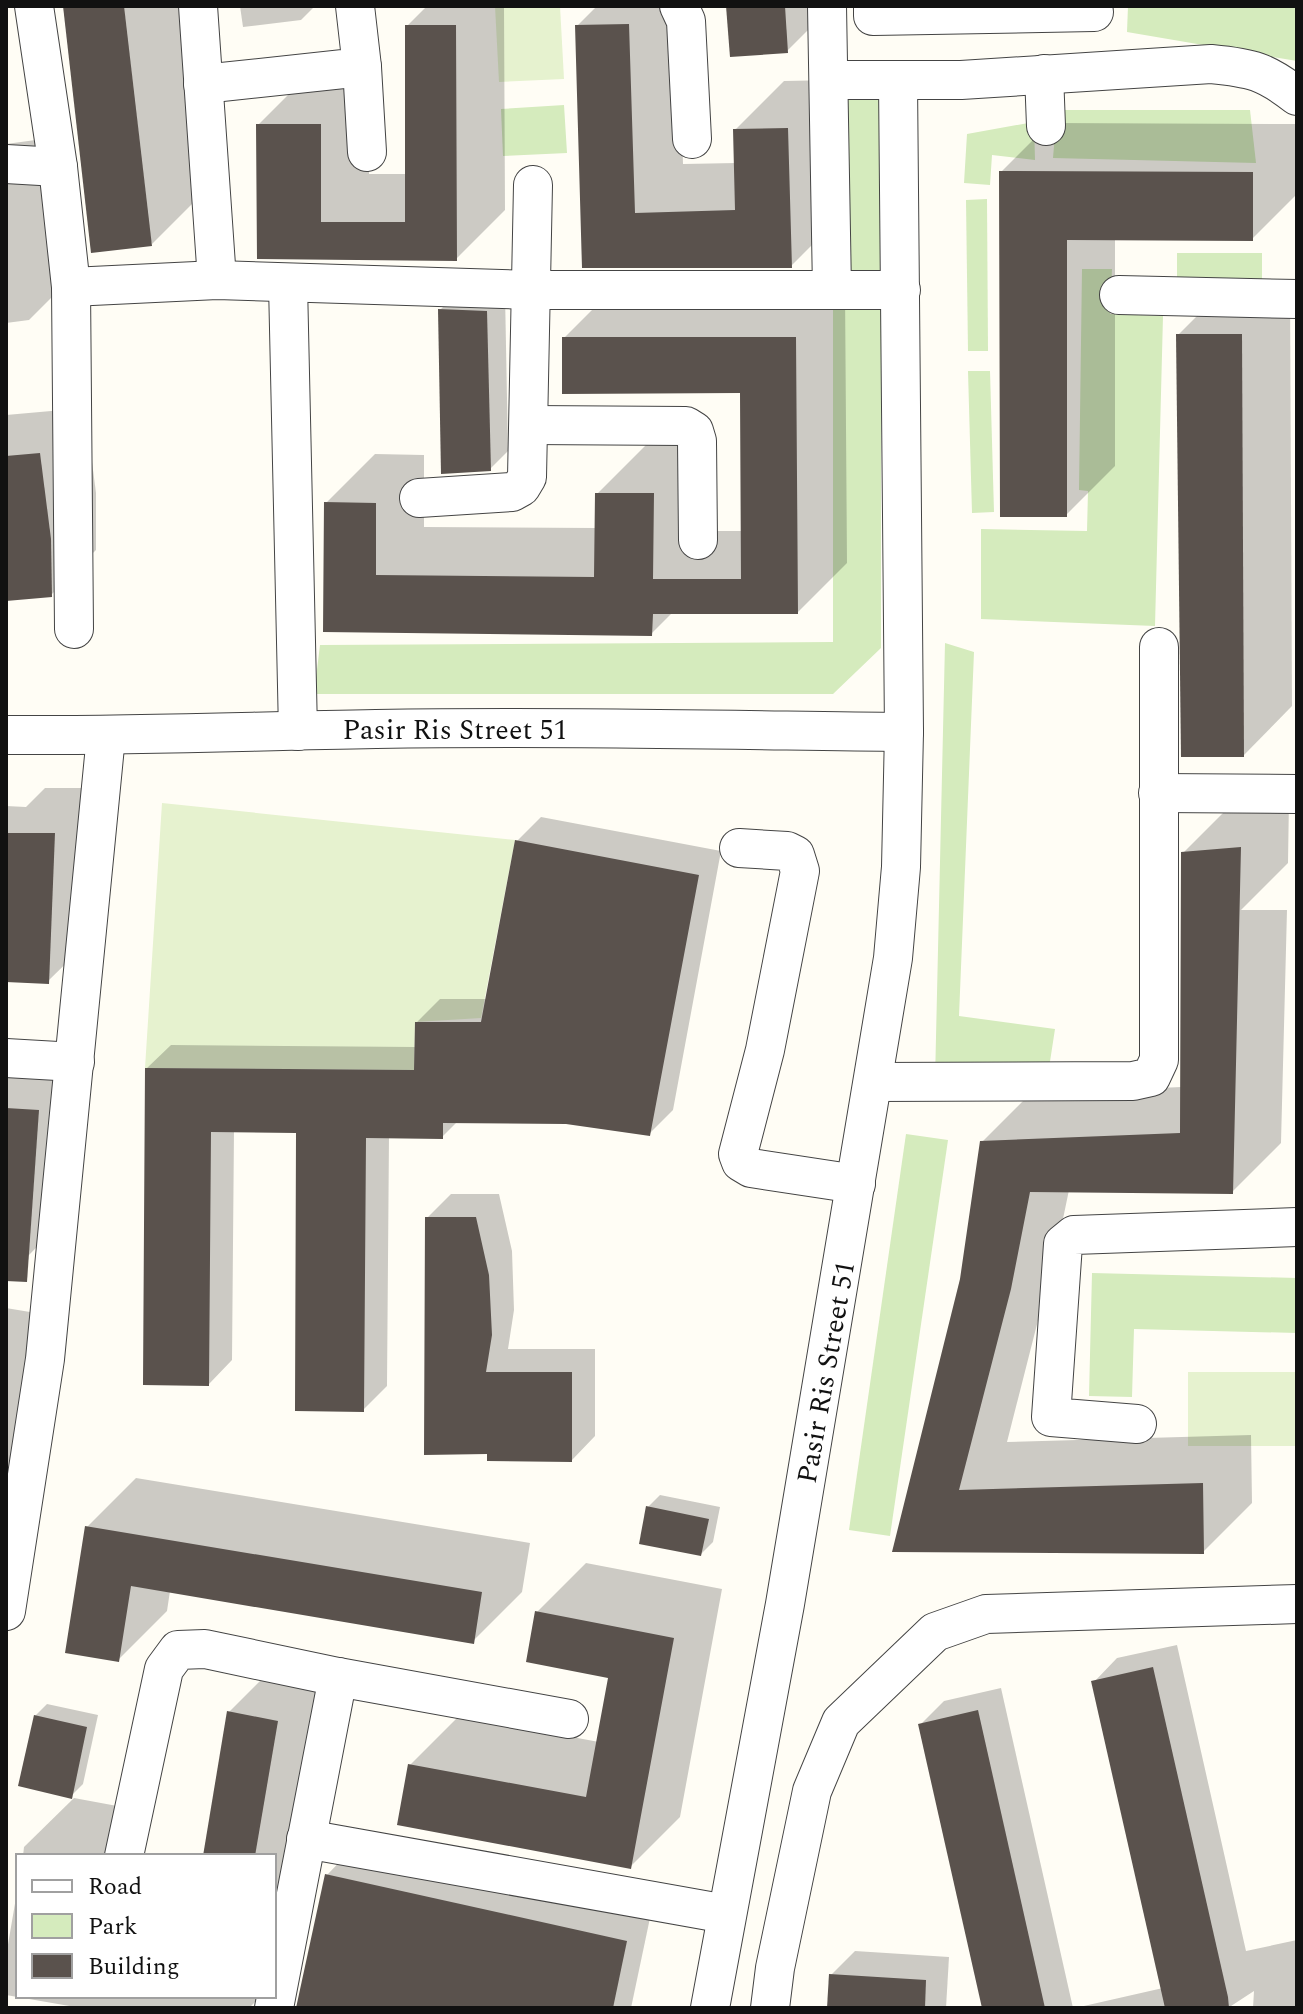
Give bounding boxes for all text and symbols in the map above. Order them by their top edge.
street label: Pasir Ris Street 51 [343,709,567,752]
street label: Pasir Ris Street 51 [786,1258,867,1487]
legend [16,1854,276,1998]
text: Road [88,1869,142,1905]
text: Park [88,1909,138,1945]
text: Building [88,1949,180,1985]

